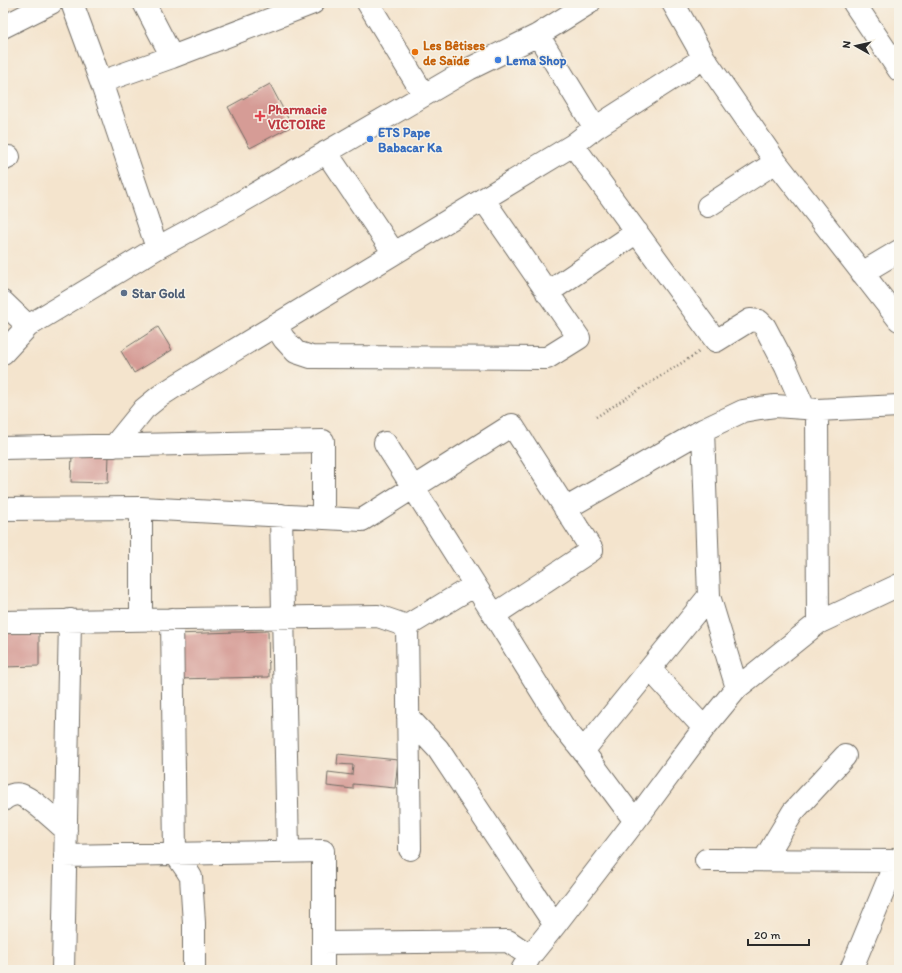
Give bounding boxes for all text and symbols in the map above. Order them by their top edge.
north arrow [836,26,876,66]
place label: Les Bêtises de Saïde [423,38,485,68]
text: N [840,40,854,49]
marker: Les Bêtises de Saïde [410,47,420,57]
place label: Lema Shop [506,53,567,69]
marker: Lema Shop [493,55,503,65]
place label: Pharmacie VICTOIRE [268,102,327,132]
marker: Pharmacie VICTOIRE [255,111,265,121]
place label: ETS Pape Babacar Ka [378,125,442,155]
marker: ETS Pape Babacar Ka [365,134,375,144]
place label: Star Gold [132,286,186,301]
marker: Star Gold [119,288,129,298]
scale bar [748,921,809,947]
text: 20 m [754,928,781,942]

